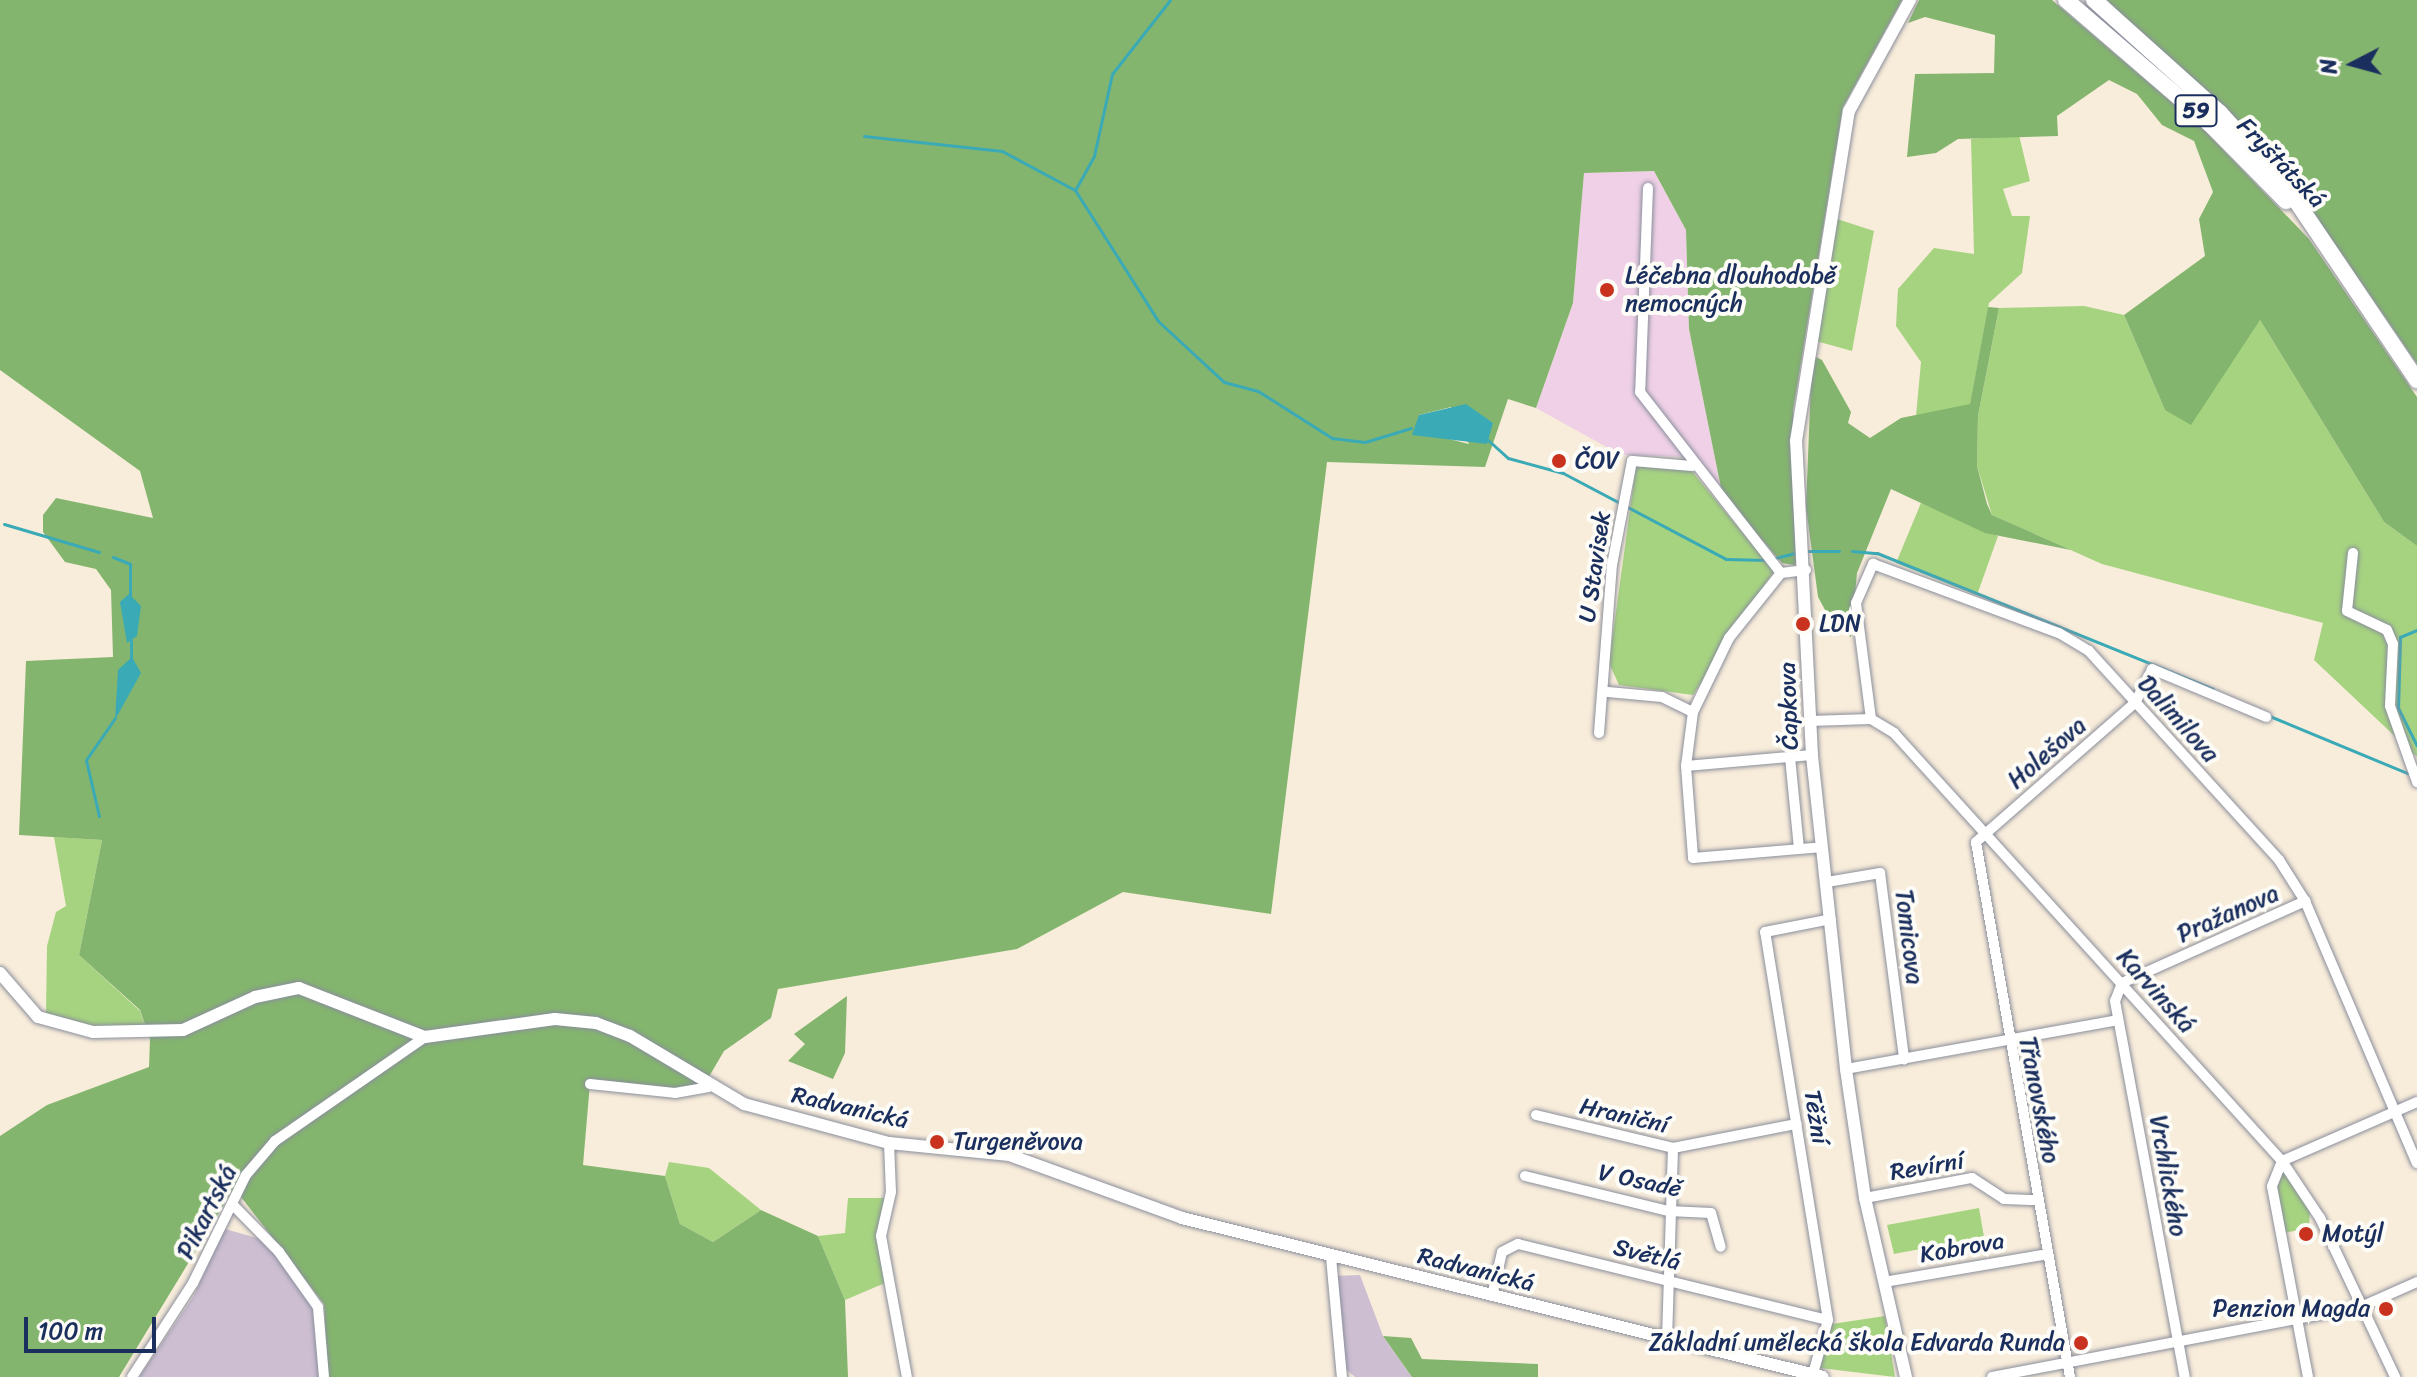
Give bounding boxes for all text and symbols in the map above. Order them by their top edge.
north arrow [2313,24,2393,104]
text: N [2308,57,2349,76]
road number: 59 [2174,93,2218,129]
street label: Fryštátská [2231,112,2331,214]
place label: Léčebna dlouhodobě nemocných [1625,262,1836,318]
marker: Léčebna dlouhodobě nemocných [1596,279,1618,301]
place label: ČOV [1575,447,1620,475]
marker: ČOV [1550,452,1568,470]
street label: U Stavisek [1573,510,1617,624]
place label: LDN [1819,610,1861,638]
marker: LDN [1794,615,1812,633]
street label: Čapkova [1773,662,1805,750]
street label: Dalimilova [2131,670,2225,768]
street label: Holešova [2002,711,2092,795]
street label: Pražanova [2173,879,2283,949]
street label: Tomicova [1889,888,1929,986]
street label: Karvinská [2111,943,2201,1039]
street label: Třanovského [2013,1034,2065,1166]
street label: Radvanická [789,1081,911,1135]
street label: Těžní [1798,1088,1834,1146]
street label: Hraniční [1577,1092,1671,1140]
street label: Vrchlického [2143,1113,2193,1239]
place label: Turgeněvova [953,1128,1083,1156]
marker: Turgeněvova [928,1133,946,1151]
street label: Revírní [1888,1147,1966,1187]
street label: V Osadě [1596,1158,1684,1204]
street label: Pikartská [171,1160,243,1264]
place label: Motýl [2322,1220,2384,1248]
marker: Motýl [2297,1225,2315,1243]
street label: Kobrova [1918,1226,2006,1270]
street label: Světlá [1611,1233,1683,1277]
street label: Radvanická [1415,1242,1537,1298]
place label: Penzion Magda [2213,1295,2370,1323]
marker: Penzion Magda [2377,1300,2395,1318]
scale bar [28,1301,160,1351]
text: 100 m [38,1310,103,1352]
place label: Základní umělecká škola Edvarda Runda [1648,1329,2065,1357]
marker: Základní umělecká škola Edvarda Runda [2072,1334,2090,1352]

